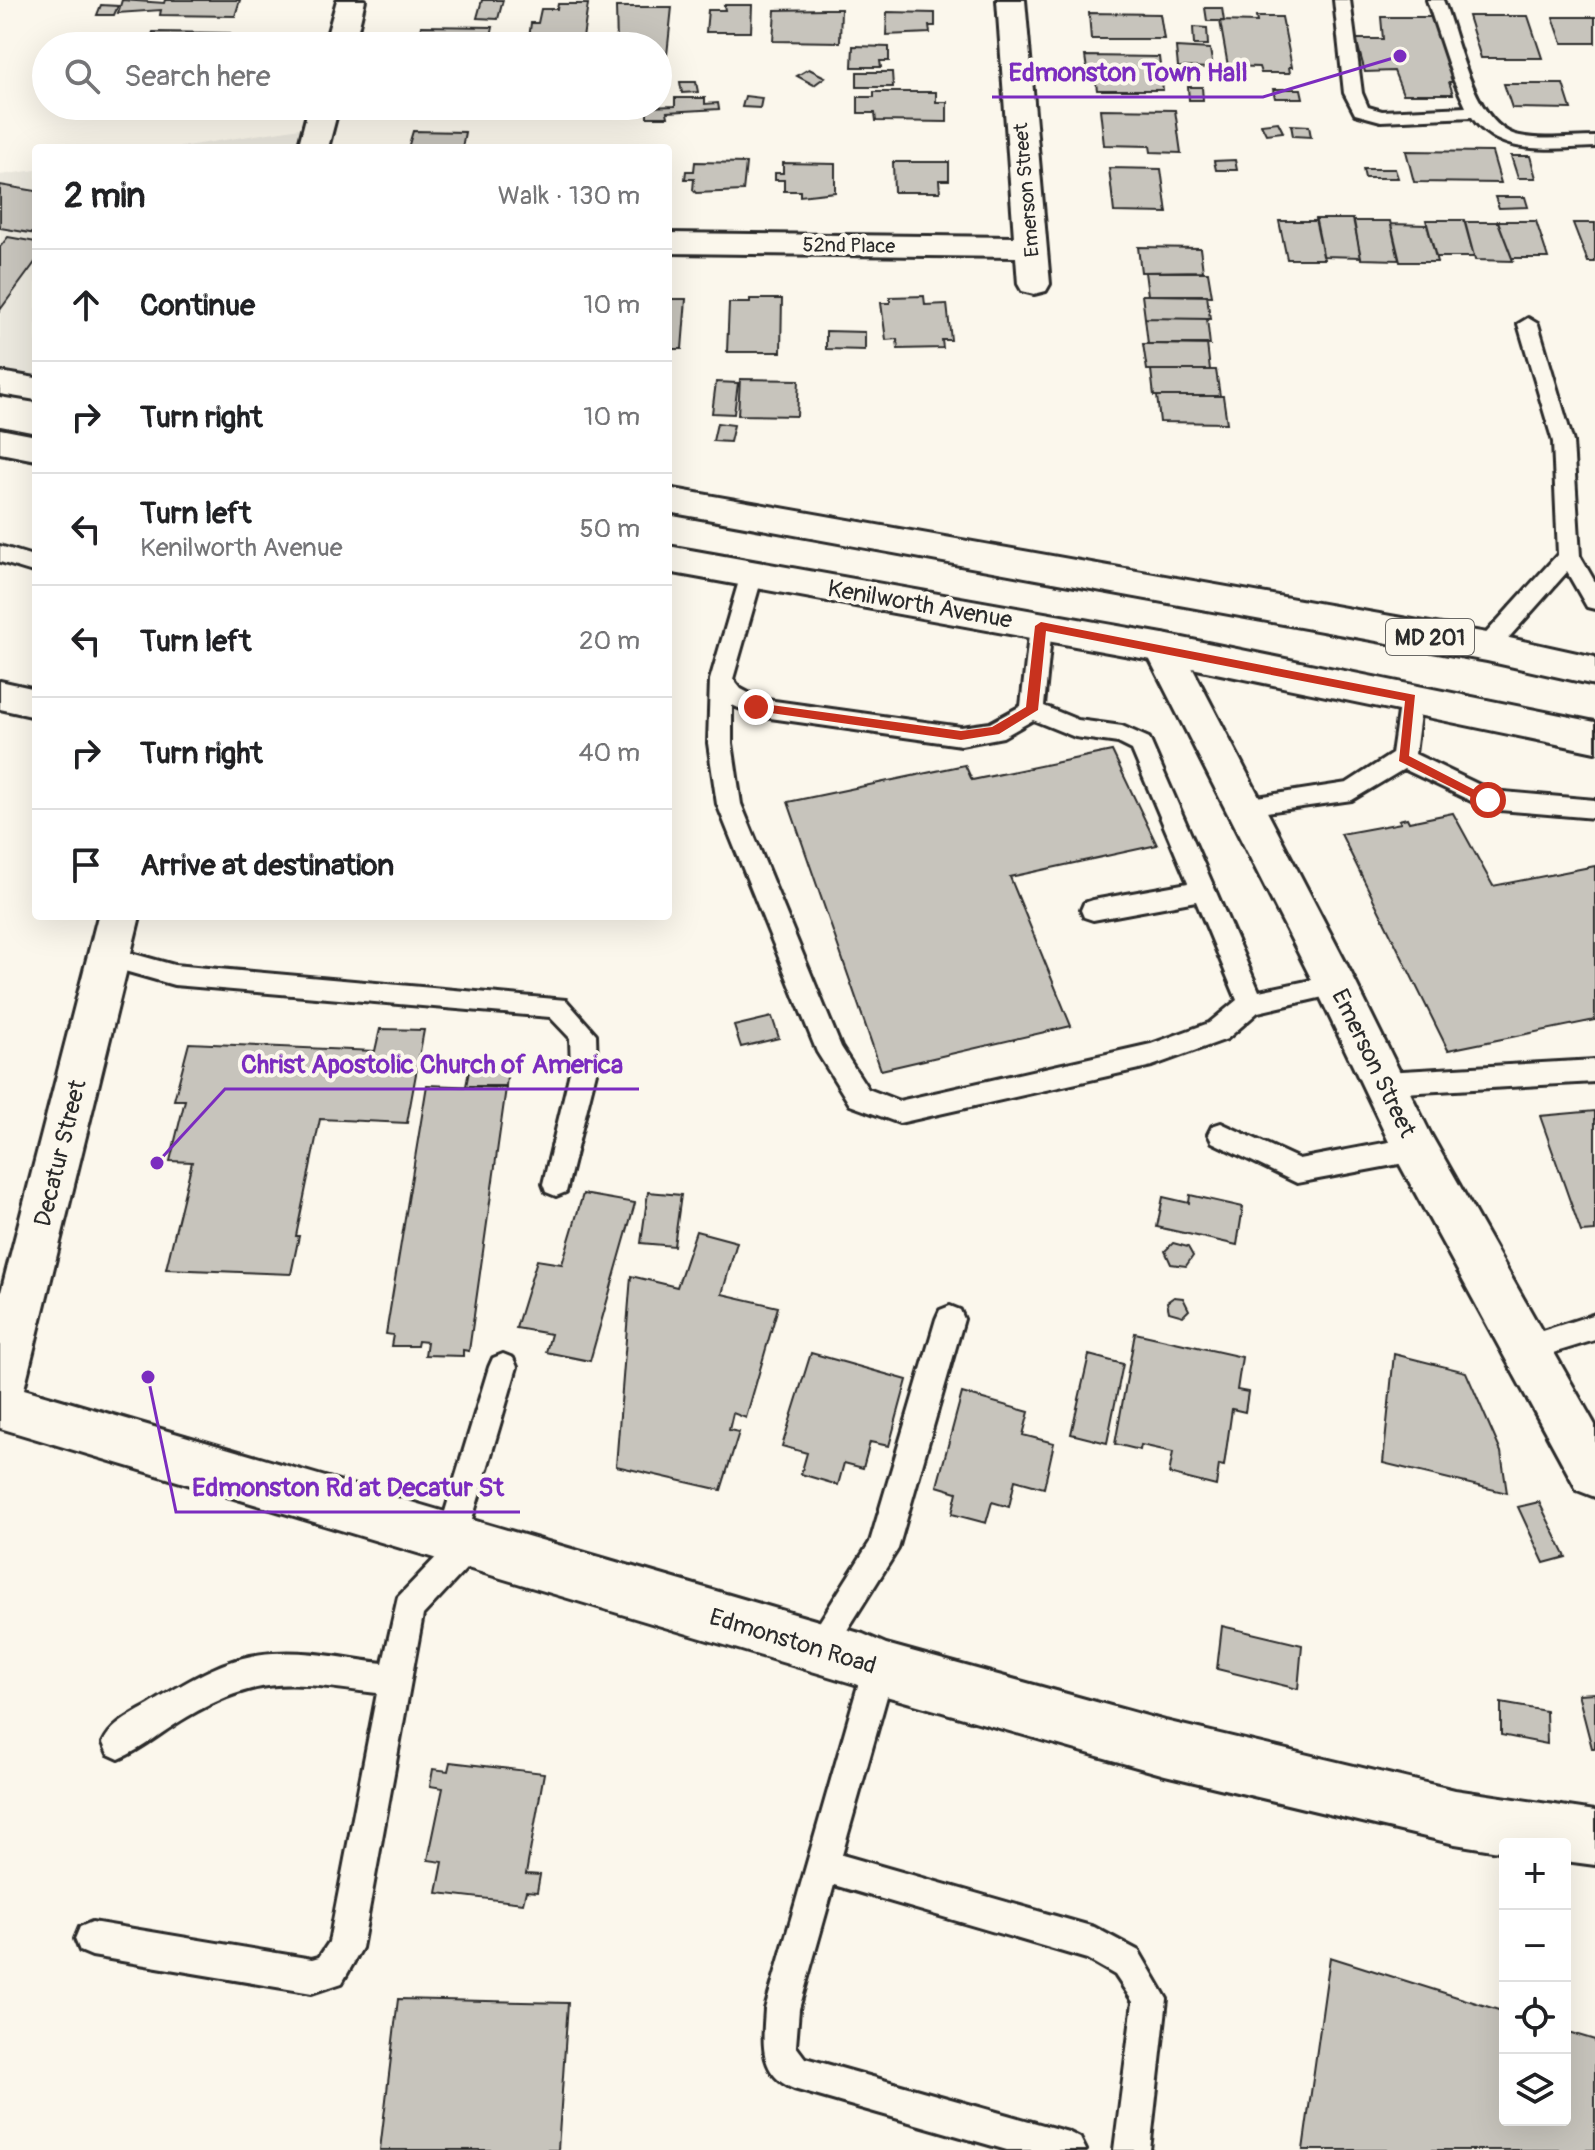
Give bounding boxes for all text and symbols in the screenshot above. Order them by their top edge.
search box [32,32,672,120]
callout: Edmonston Town Hall [992,47,1263,97]
icon: search [60,54,104,98]
text: Edmonston Town Hall [1008,57,1248,89]
text: Search here [124,58,271,95]
street label: Emerson Street [1008,121,1045,258]
text: 2 min [64,175,146,218]
text: Walk · 130 m [498,180,640,212]
street label: 52nd Place [802,232,896,259]
icon: ahead [64,283,108,327]
text: Continue [140,287,255,324]
text: 10 m [583,289,640,321]
icon: right [64,395,108,439]
text: Turn right [140,399,263,436]
text: 10 m [583,401,640,433]
text: Turn left [140,495,251,532]
icon: left [64,507,108,551]
text: 50 m [579,513,640,545]
text: Kenilworth Avenue [140,532,343,564]
street label: Kenilworth Avenue [825,574,1015,635]
icon: left [64,619,108,663]
road number: MD 201 [1386,619,1474,655]
text: Turn left [140,623,251,660]
text: 20 m [579,625,640,657]
route end [738,689,774,725]
icon: right [64,731,108,775]
text: Turn right [140,735,263,772]
text: 40 m [578,737,640,769]
route start [1470,782,1506,818]
icon: arrive [64,843,108,887]
text: Arrive at destination [140,847,394,884]
street label: Emerson Street [1325,984,1422,1142]
callout: Christ Apostolic Church of America [225,1039,639,1089]
text: Christ Apostolic Church of America [241,1049,623,1081]
street label: Decatur Street [28,1076,93,1229]
callout: Edmonston Rd at Decatur St [176,1462,520,1512]
text: Edmonston Rd at Decatur St [192,1472,505,1504]
street label: Edmonston Road [706,1602,880,1681]
map controls [1499,1838,1571,2126]
button: + [1499,1838,1571,1910]
button: − [1499,1910,1571,1982]
button: locate [1499,1982,1571,2054]
button: layers [1499,2054,1571,2126]

